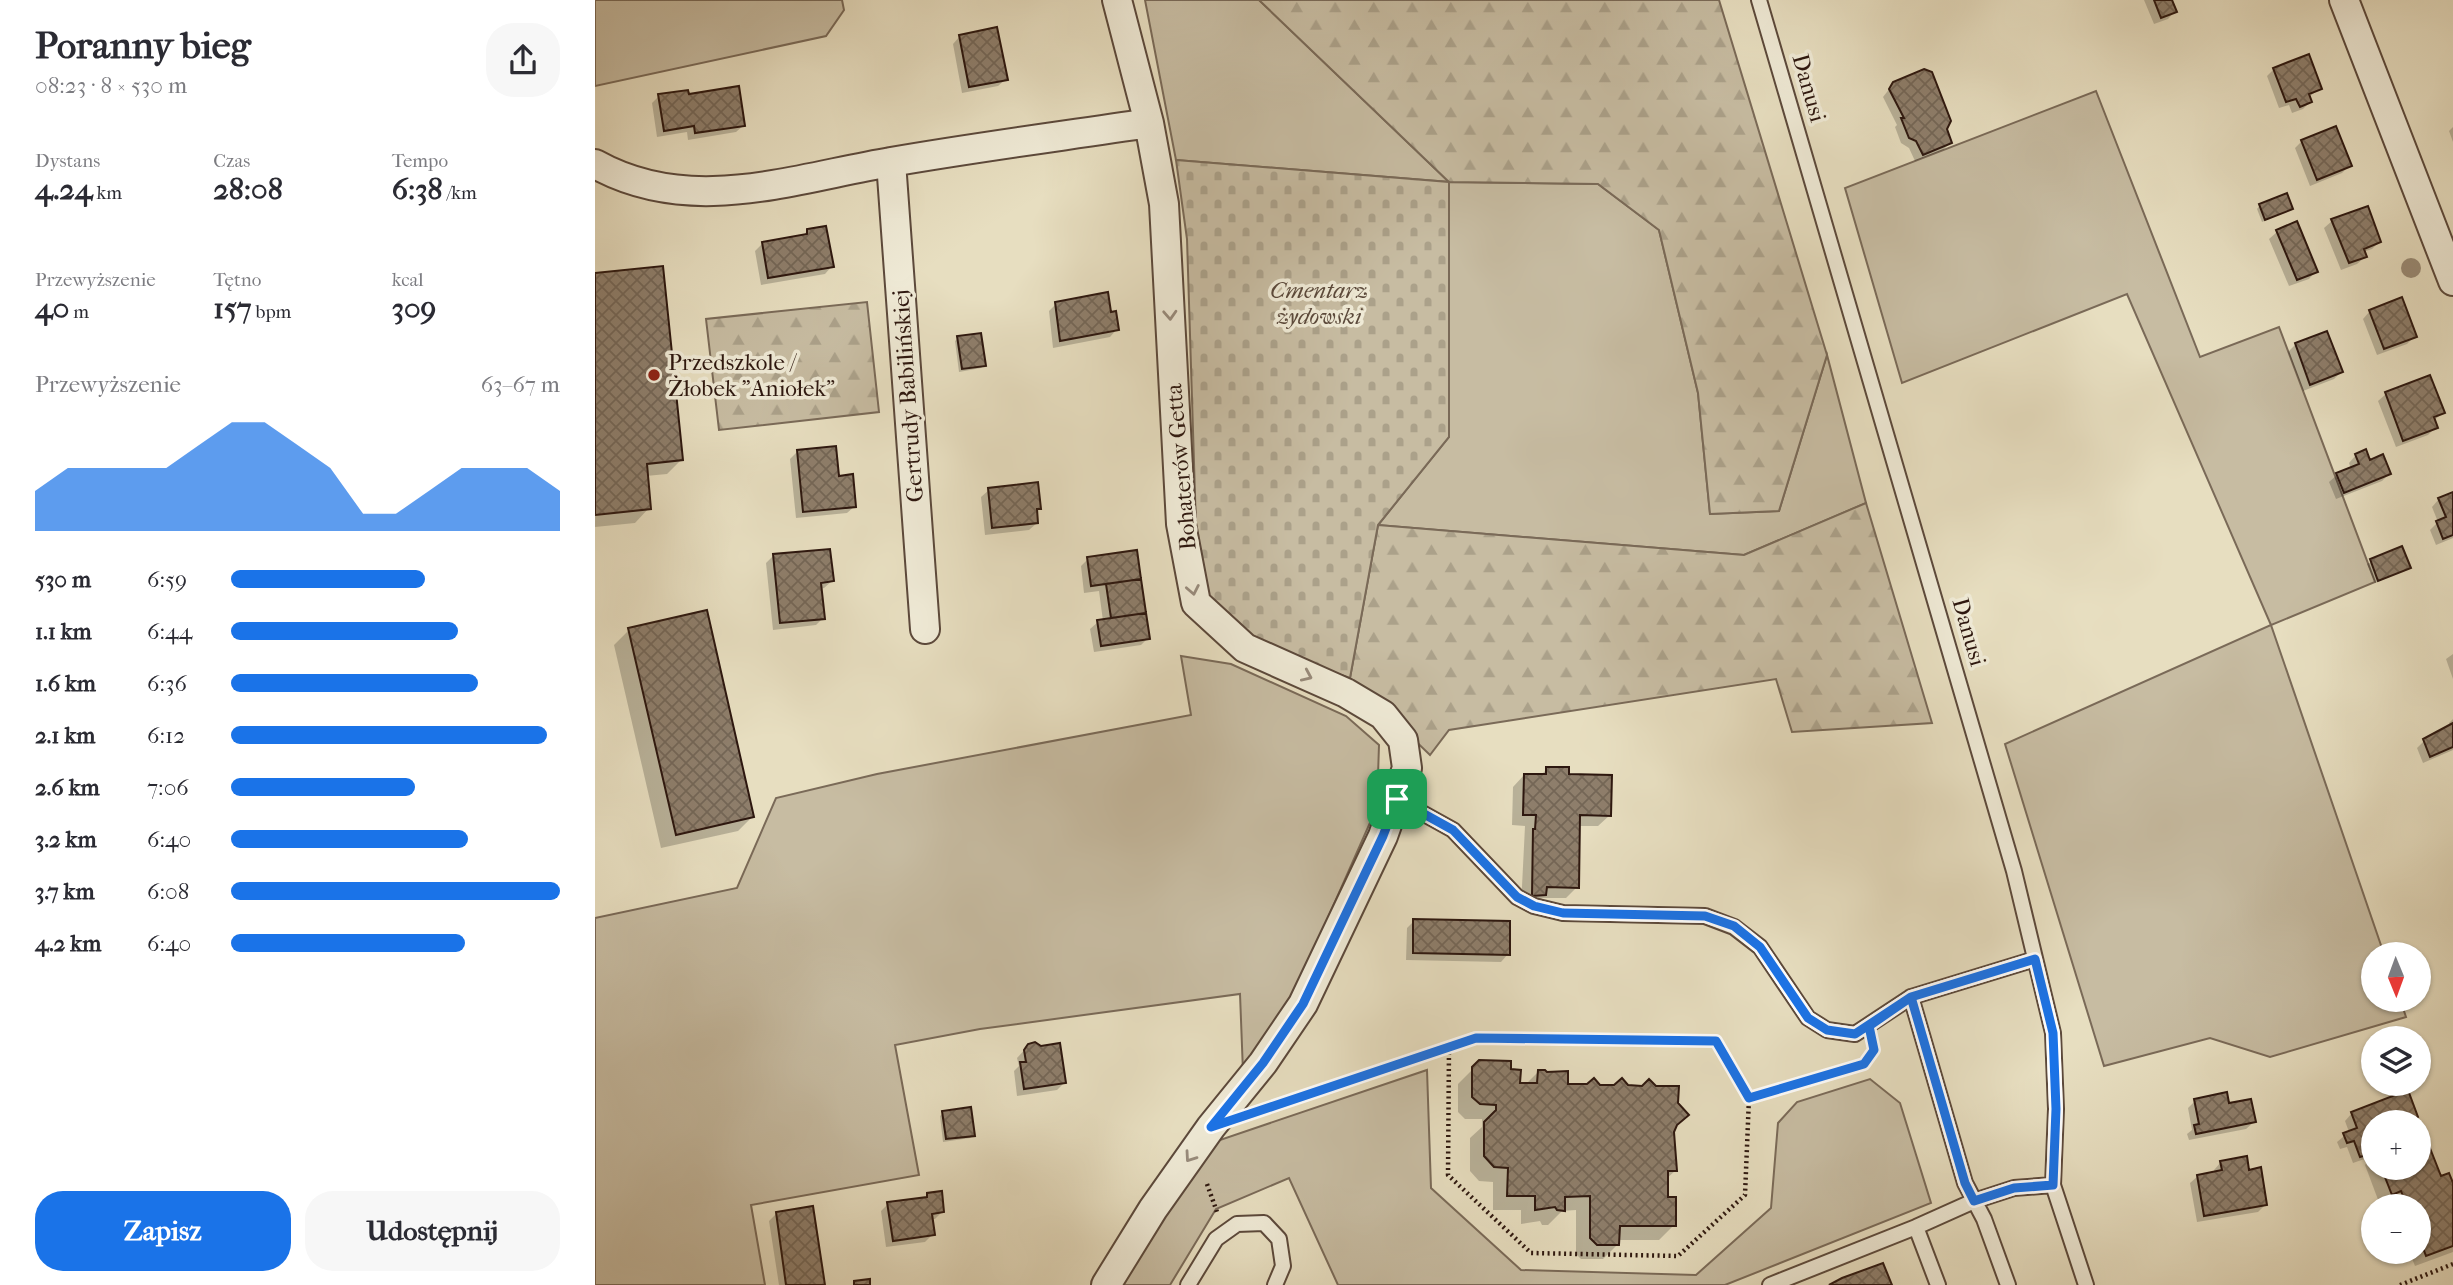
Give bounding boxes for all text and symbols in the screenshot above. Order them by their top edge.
text: Poranny bieg [35,23,251,68]
button: share [486,23,560,97]
street label: Danusi [1786,51,1832,125]
text: 08:23 · 8 × 530 m [35,72,187,99]
text: Dystans [35,150,100,172]
text: Czas [213,150,250,172]
text: Tempo [392,150,448,172]
text: 4.24 [35,172,92,207]
text: 28:08 [213,172,283,207]
text: 6:38 [392,172,443,207]
text: km [92,182,122,204]
text: /km [443,182,477,204]
text: Przewyższenie [35,269,156,291]
text: Tętno [213,269,261,291]
text: kcal [392,269,424,291]
park label: Cmentarz żydowski [1270,277,1368,330]
street label: Gertrudy Babilińskiej [887,289,929,503]
text: 40 [35,291,69,326]
text: 157 [213,291,251,326]
text: 309 [392,291,436,326]
text: m [69,301,89,323]
text: bpm [251,301,291,323]
one-way arrow [1162,310,1177,321]
place label: Przedszkole / Żłobek "Aniołek" [668,349,835,402]
marker: Przedszkole / Żłobek "Aniołek" [646,367,662,383]
text: Przewyższenie [35,371,181,398]
text: 63–67 m [481,371,560,398]
street label: Bohaterów Getta [1160,382,1202,551]
text: 530 m [35,566,91,593]
text: 6:59 [147,566,187,593]
one-way arrow [1185,584,1200,596]
street label: Danusi [1946,595,1992,669]
text: 1.1 km [35,618,92,645]
text: 6:44 [147,618,192,645]
one-way arrow [1300,668,1312,682]
text: 1.6 km [35,670,96,697]
text: 6:36 [147,670,187,697]
text: 2.1 km [35,722,95,749]
text: 6:12 [147,722,185,749]
pin [1367,769,1427,829]
text: 2.6 km [35,774,100,801]
text: 7:06 [147,774,189,801]
icon: arrive [1378,780,1416,818]
text: 3.2 km [35,826,97,853]
text: 6:40 [147,826,191,853]
text: 3.7 km [35,878,95,905]
text: 6:08 [147,878,189,905]
text: 4.2 km [35,930,101,957]
text: 6:40 [147,930,191,957]
north arrow [2361,942,2431,1012]
map controls [2361,942,2431,1264]
button: layers [2361,1026,2431,1096]
button: + [2361,1110,2431,1180]
one-way arrow [1186,1149,1198,1162]
button: Zapisz [35,1191,291,1271]
button: Udostępnij [305,1191,560,1271]
button: − [2361,1194,2431,1264]

